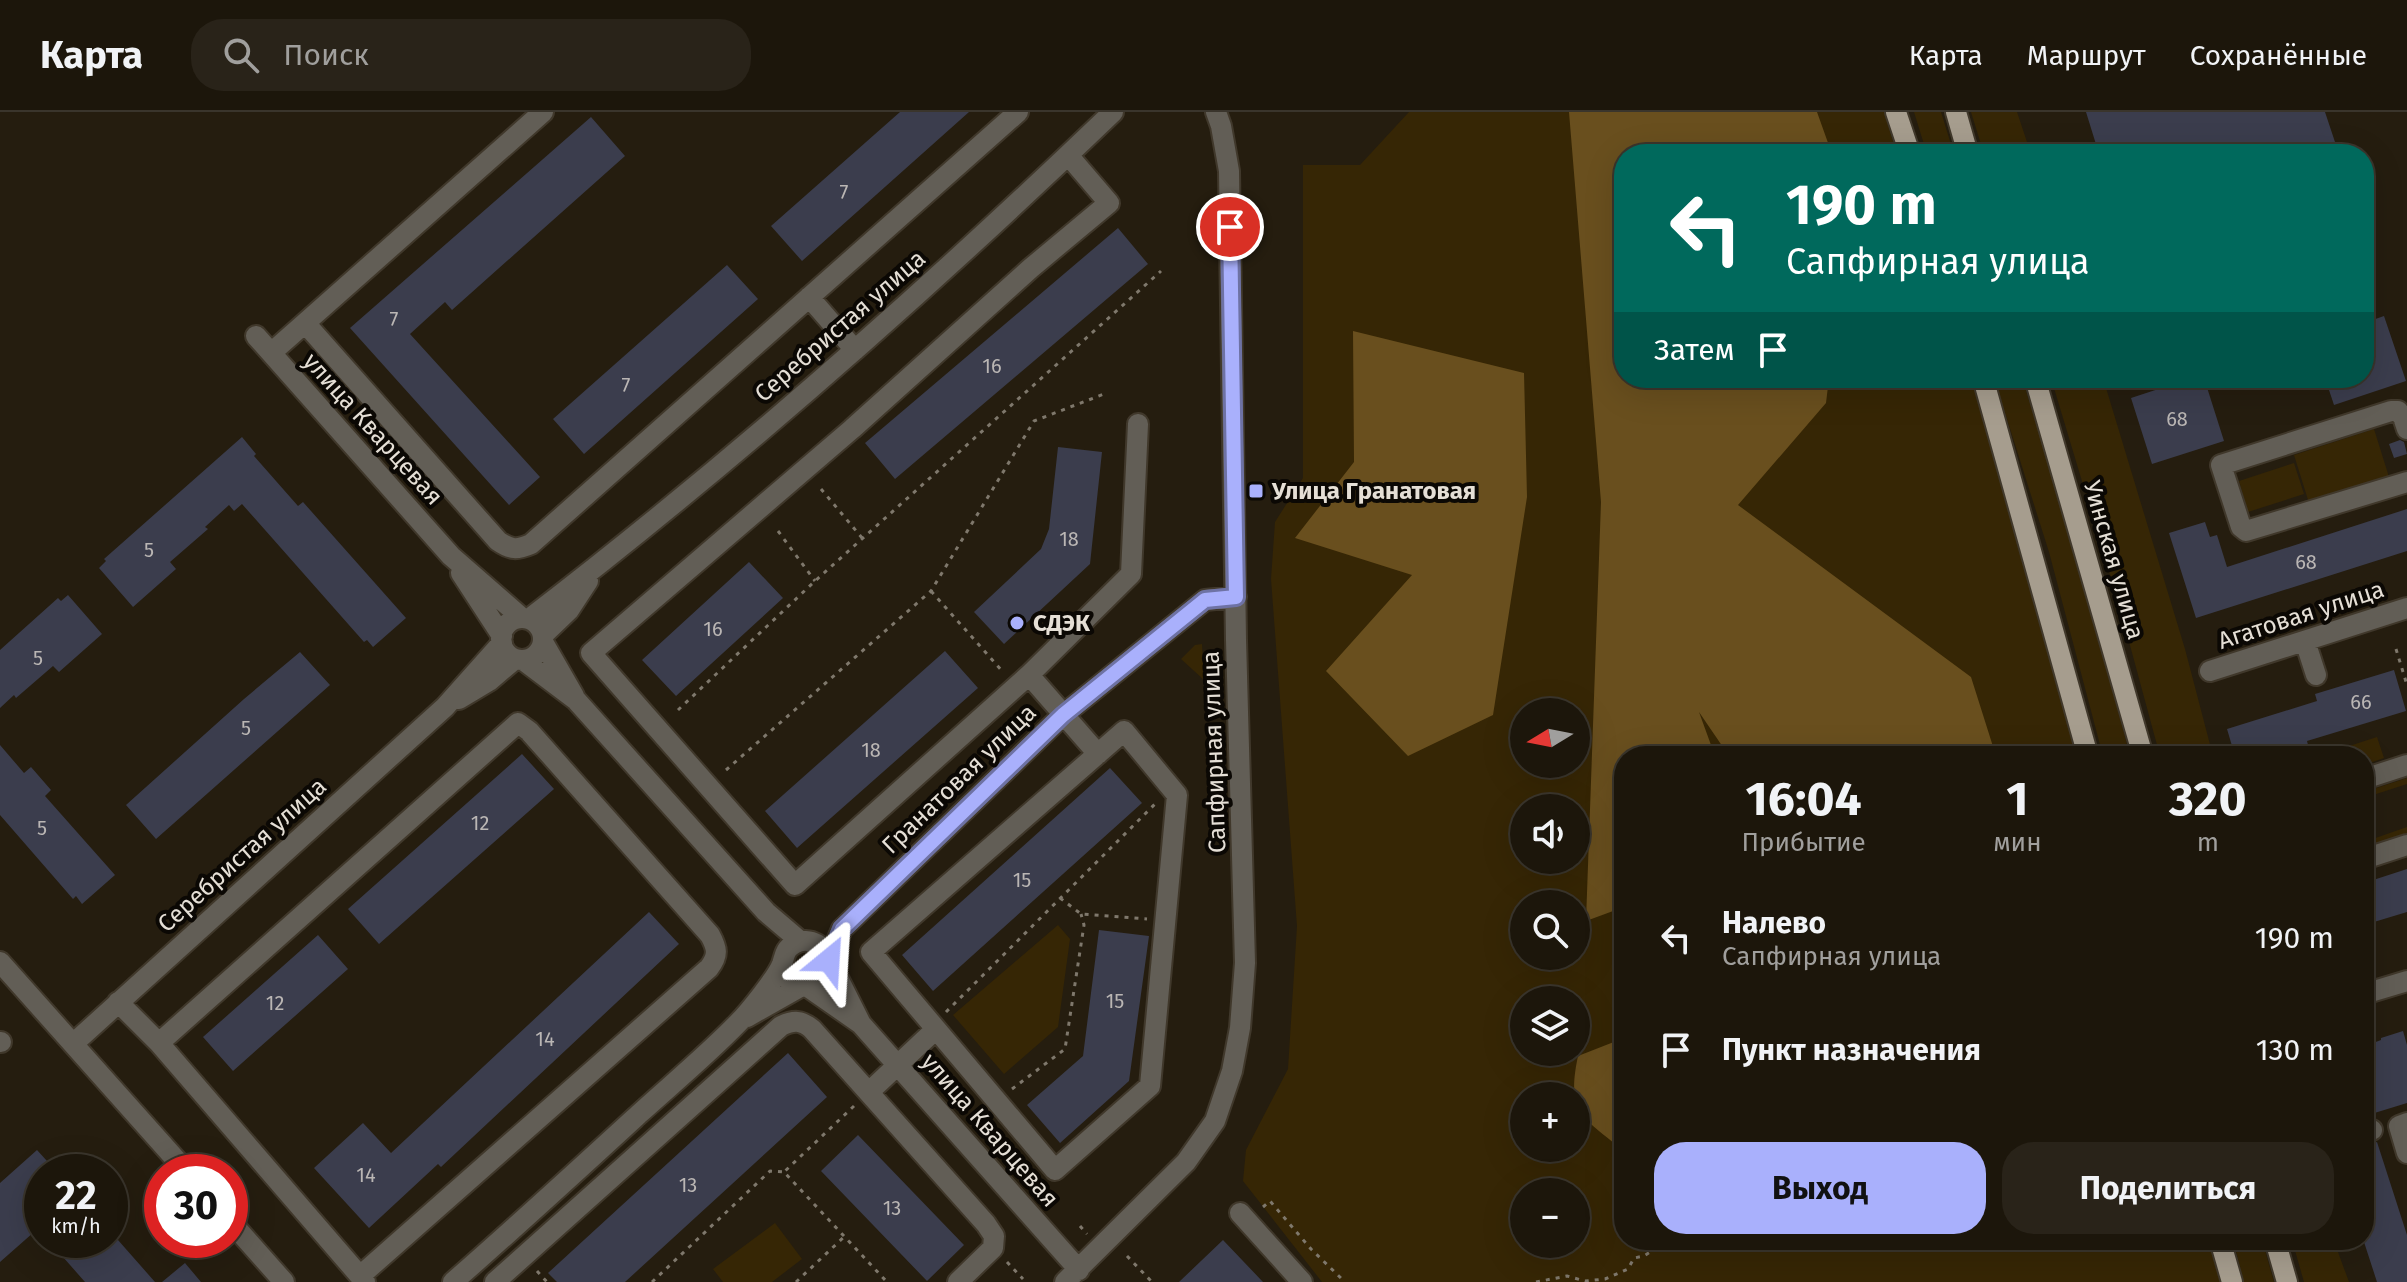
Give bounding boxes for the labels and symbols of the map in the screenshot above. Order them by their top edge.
house number: 7 [840,180,849,204]
pin [1196,193,1264,261]
street label: Серебристая улица [749,244,931,408]
house number: 7 [390,307,399,331]
street label: улица Кварцевая [298,347,448,511]
house number: 16 [982,354,1002,378]
house number: 7 [622,373,631,397]
house number: 68 [2166,407,2188,431]
place label: Улица Гранатовая [1271,477,1476,505]
street label: Уинская улица [2078,477,2150,643]
marker: Улица Гранатовая [1247,482,1265,500]
house number: 18 [1059,527,1079,551]
house number: 5 [144,538,154,562]
house number: 68 [2295,550,2317,574]
street label: Агатовая улица [2215,575,2387,655]
place label: СДЭК [1033,609,1091,637]
marker: СДЭК [1008,614,1026,632]
house number: 16 [703,617,723,641]
house number: 5 [33,646,43,670]
street label: Сапфирная улица [1196,650,1232,854]
house number: 66 [2350,690,2372,714]
street label: Гранатовая улица [876,698,1042,860]
north arrow [1510,698,1590,778]
house number: 5 [241,716,251,740]
house number: 18 [861,738,881,762]
street label: Серебристая улица [152,772,332,938]
house number: 12 [471,811,489,835]
house number: 5 [37,816,47,840]
house number: 15 [1013,868,1031,892]
position arrow [787,918,871,1002]
house number: 15 [1106,989,1124,1013]
house number: 12 [266,991,284,1015]
house number: 14 [535,1027,555,1051]
street label: улица Кварцевая [916,1047,1064,1213]
speed limit sign: 30 [144,1154,248,1258]
house number: 14 [356,1163,376,1187]
house number: 13 [679,1173,697,1197]
house number: 13 [883,1196,901,1220]

